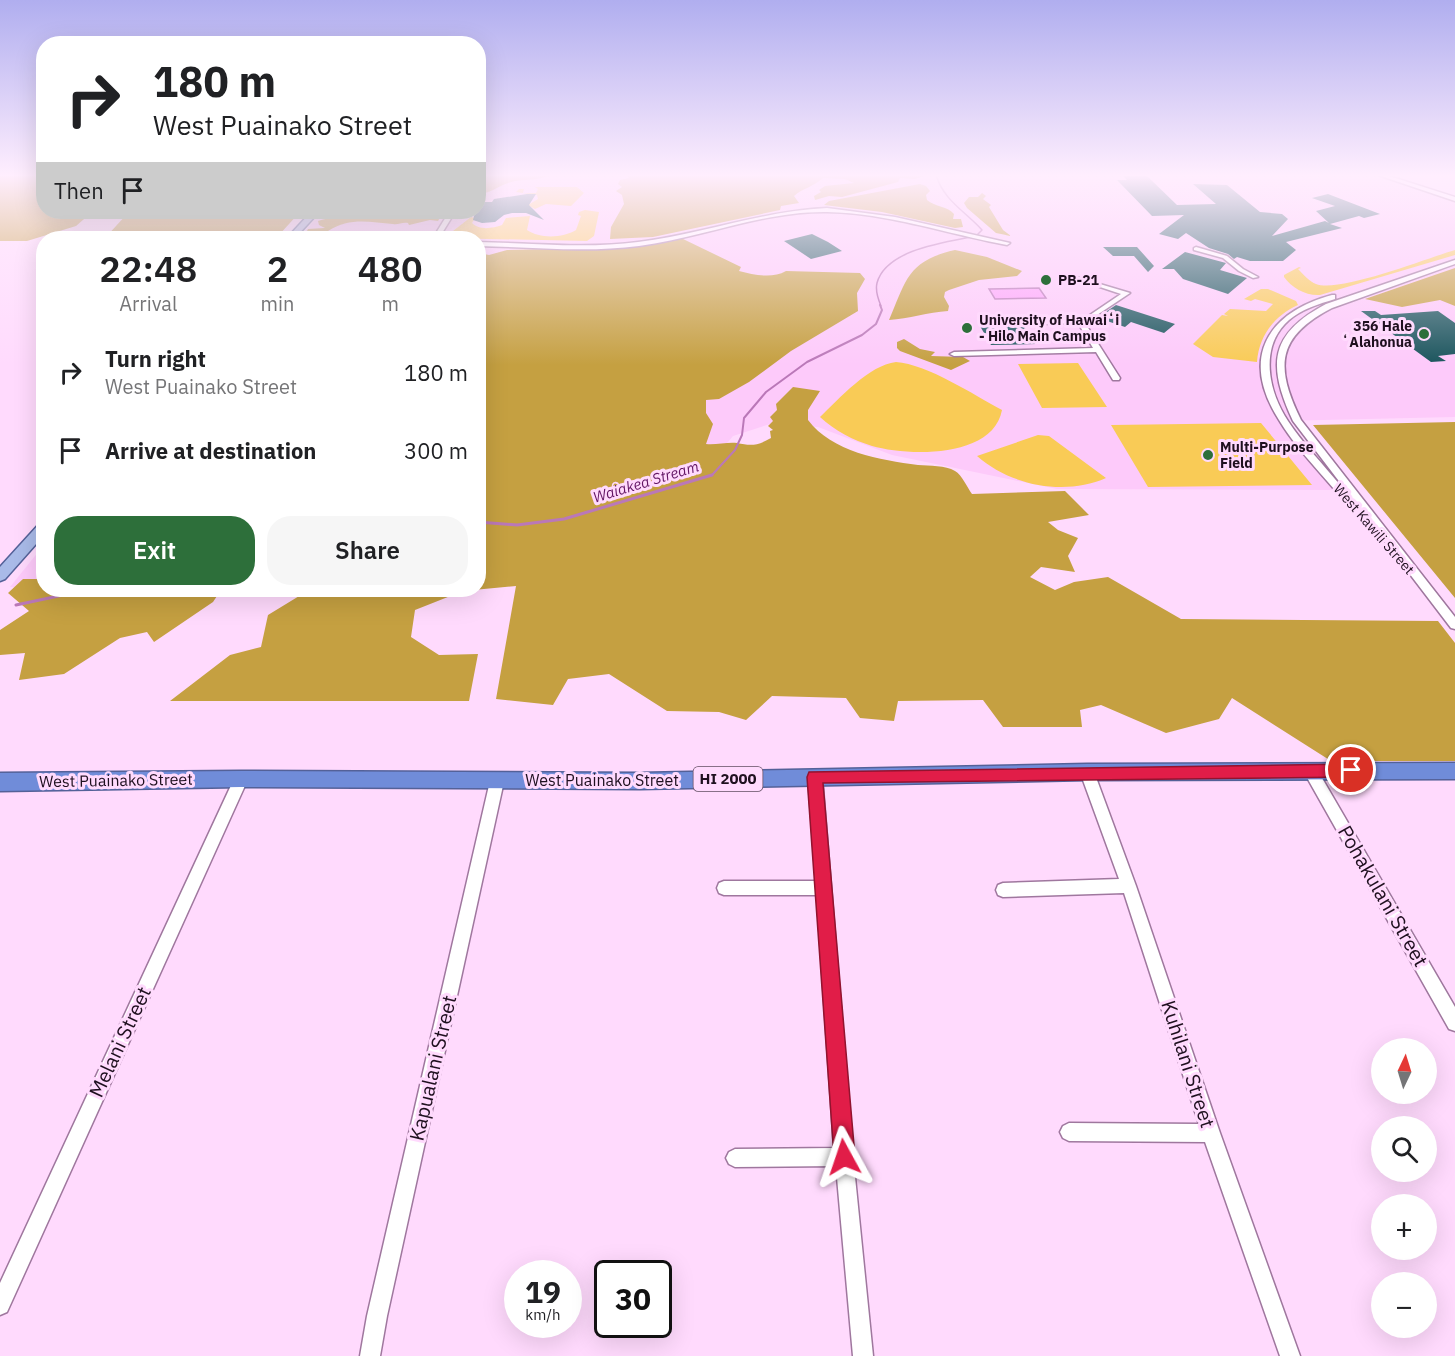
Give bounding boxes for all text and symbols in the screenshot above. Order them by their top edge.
text: 180 m [153,54,276,109]
icon: right [54,60,132,138]
text: West Puainako Street [153,107,412,142]
icon: arrive [116,174,149,207]
text: Then [54,176,104,205]
text: 22:48 [99,245,197,292]
text: 2 [267,245,288,292]
text: 480 [358,245,423,292]
place label: PB-21 [1058,271,1100,289]
marker: PB-21 [1039,273,1053,287]
text: Arrival [119,290,177,317]
text: min [261,290,294,317]
text: m [381,290,399,317]
place label: University of Hawaiʻi - Hilo Main Campus [979,311,1119,345]
place label: 356 Hale ʻAlahonua [1341,317,1412,351]
marker: University of Hawaiʻi - Hilo Main Campus [960,321,974,335]
marker: 356 Hale ʻAlahonua [1417,327,1431,341]
text: Turn right [105,344,206,373]
icon: right [54,356,87,389]
text: 180 m [404,358,468,387]
text: West Puainako Street [105,373,297,400]
icon: arrive [54,434,87,467]
text: Arrive at destination [105,436,316,465]
text: 300 m [404,436,468,465]
place label: Multi-Purpose Field [1220,438,1314,472]
marker: Multi-Purpose Field [1201,448,1215,462]
water label: Waiakea Stream [591,456,701,507]
street label: West Kawili Street [1330,480,1418,578]
button: Exit [54,516,255,585]
button: Share [267,516,468,585]
pin [1325,744,1376,795]
icon: arrive [1334,753,1367,786]
road number: HI 2000 [694,767,762,791]
street label: West Puainako Street [39,769,193,791]
street label: West Puainako Street [525,770,679,790]
street label: Pohakulani Street [1332,820,1435,971]
street label: Melani Street [82,982,157,1102]
street label: Kapualani Street [403,992,462,1143]
street label: Kuhilani Street [1155,997,1222,1131]
north arrow [1371,1038,1437,1104]
map controls [1371,1038,1437,1338]
button: search [1371,1116,1437,1182]
position arrow [812,1125,876,1189]
button: + [1371,1194,1437,1260]
speed limit sign: 30 [594,1260,672,1338]
text: 19 [525,1272,561,1311]
button: − [1371,1272,1437,1338]
text: km/h [525,1305,561,1324]

